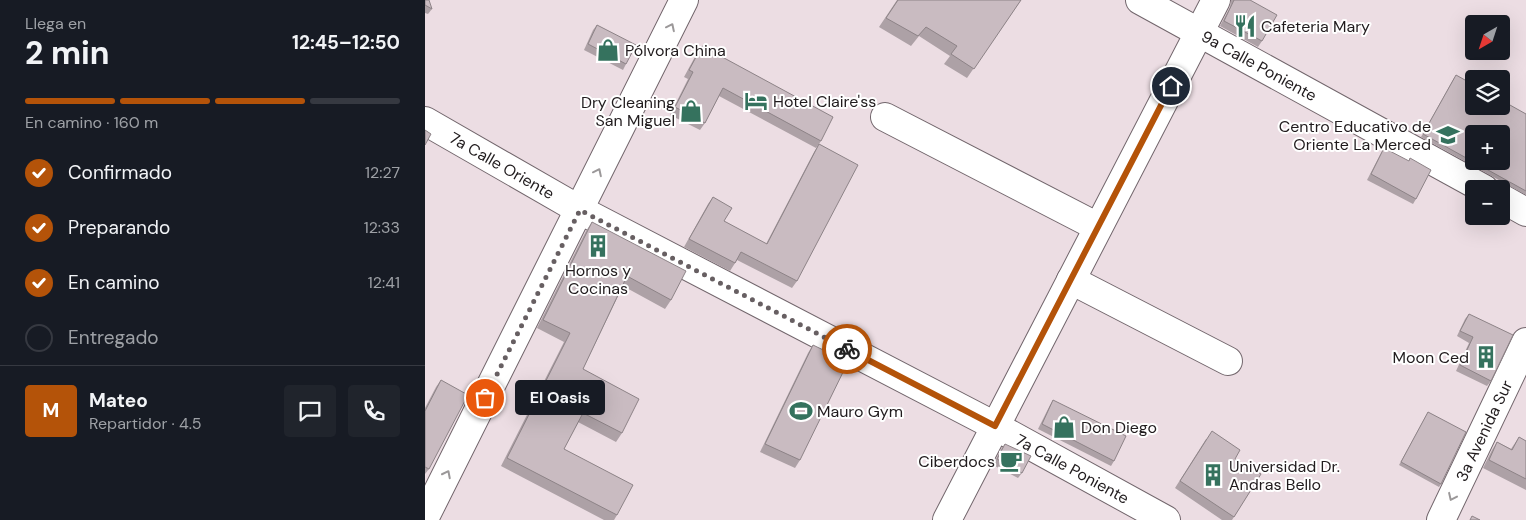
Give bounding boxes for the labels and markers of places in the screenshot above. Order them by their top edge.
restaurant icon: Cafeteria Mary [1232,13,1258,39]
place label: Cafeteria Mary [1261,16,1370,37]
shop icon: Pólvora China [595,37,621,63]
place label: Pólvora China [625,40,726,61]
pin [1150,65,1192,107]
hotel icon: Hotel Claire'ss [743,88,769,114]
place label: Hotel Claire'ss [773,91,876,112]
place label: Dry Cleaning San Miguel [581,92,675,131]
shop icon: Dry Cleaning San Miguel [678,98,704,124]
place label: Centro Educativo de Oriente La Merced [1279,116,1431,155]
school or university icon: Centro Educativo de Oriente La Merced [1435,122,1461,148]
building icon: Hornos y Cocinas [585,233,611,259]
place label: Hornos y Cocinas [565,260,631,299]
building icon: Moon Ced [1473,344,1499,370]
place label: Moon Ced [1393,347,1469,368]
pin [464,377,506,419]
callout: El Oasis [515,380,605,416]
sports icon: Mauro Gym [788,398,814,424]
place label: Mauro Gym [817,401,903,422]
shop icon: Don Diego [1051,414,1077,440]
place label: Don Diego [1081,417,1157,438]
cafe icon: Ciberdocs [998,448,1024,474]
place label: Ciberdocs [918,451,995,472]
place label: Universidad Dr. Andras Bello [1229,456,1340,495]
building icon: Universidad Dr. Andras Bello [1200,462,1226,488]

